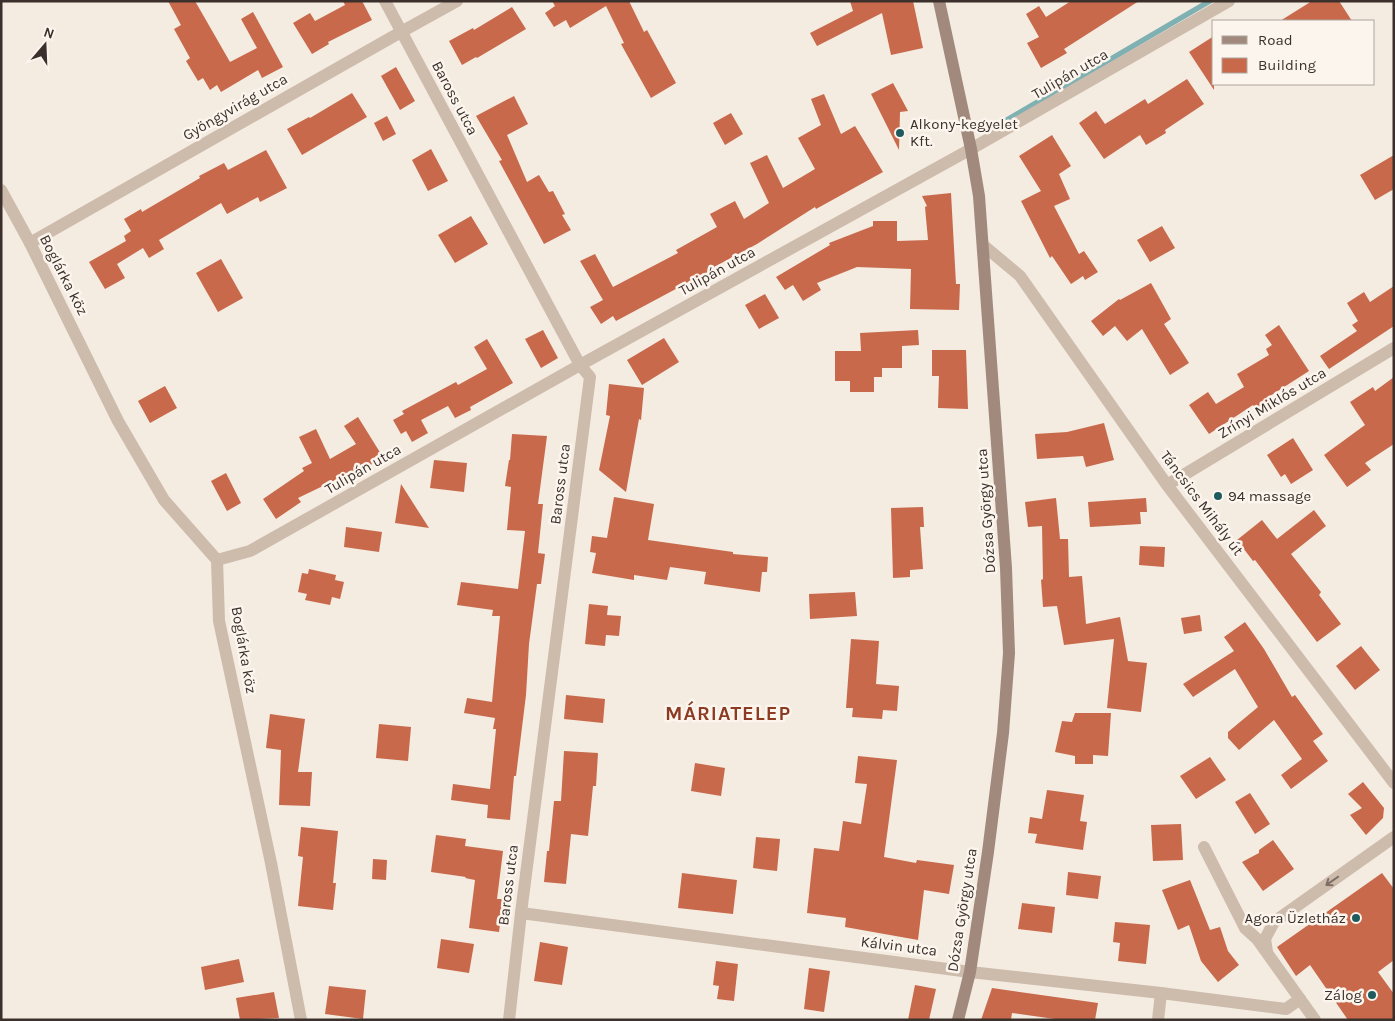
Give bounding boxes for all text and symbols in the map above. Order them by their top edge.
north arrow [20,20,70,70]
legend [1212,20,1375,85]
text: N [42,24,57,43]
text: Road [1258,31,1293,49]
street label: Tulipán utca [1029,45,1111,103]
text: Building [1258,56,1316,74]
street label: Baross utca [428,58,482,138]
street label: Gyöngyvirág utca [179,70,291,144]
place label: Alkony-kegyelet Kft. [910,115,1018,150]
marker: Alkony-kegyelet Kft. [894,127,906,139]
street label: Boglárka köz [36,232,92,318]
street label: Tulipán utca [676,243,758,299]
street label: Zrínyi Miklós utca [1215,364,1329,442]
street label: Tulipán utca [322,440,404,498]
street label: Baross utca [546,443,574,525]
street label: Táncsics Mihály út [1157,447,1248,559]
street label: Dózsa György utca [973,448,999,574]
place label: 94 massage [1228,487,1311,505]
marker: 94 massage [1212,490,1224,502]
street label: Boglárka köz [228,605,260,695]
district label: MÁRIATELEP [665,700,791,725]
street label: Baross utca [494,844,522,926]
street label: Dózsa György utca [943,847,981,973]
one-way arrow [1325,876,1339,886]
place label: Agora Üzletház [1245,909,1346,927]
marker: Agora Üzletház [1350,912,1362,924]
street label: Kálvin utca [860,932,938,960]
place label: Zálog [1324,986,1363,1004]
marker: Zálog [1366,989,1378,1001]

